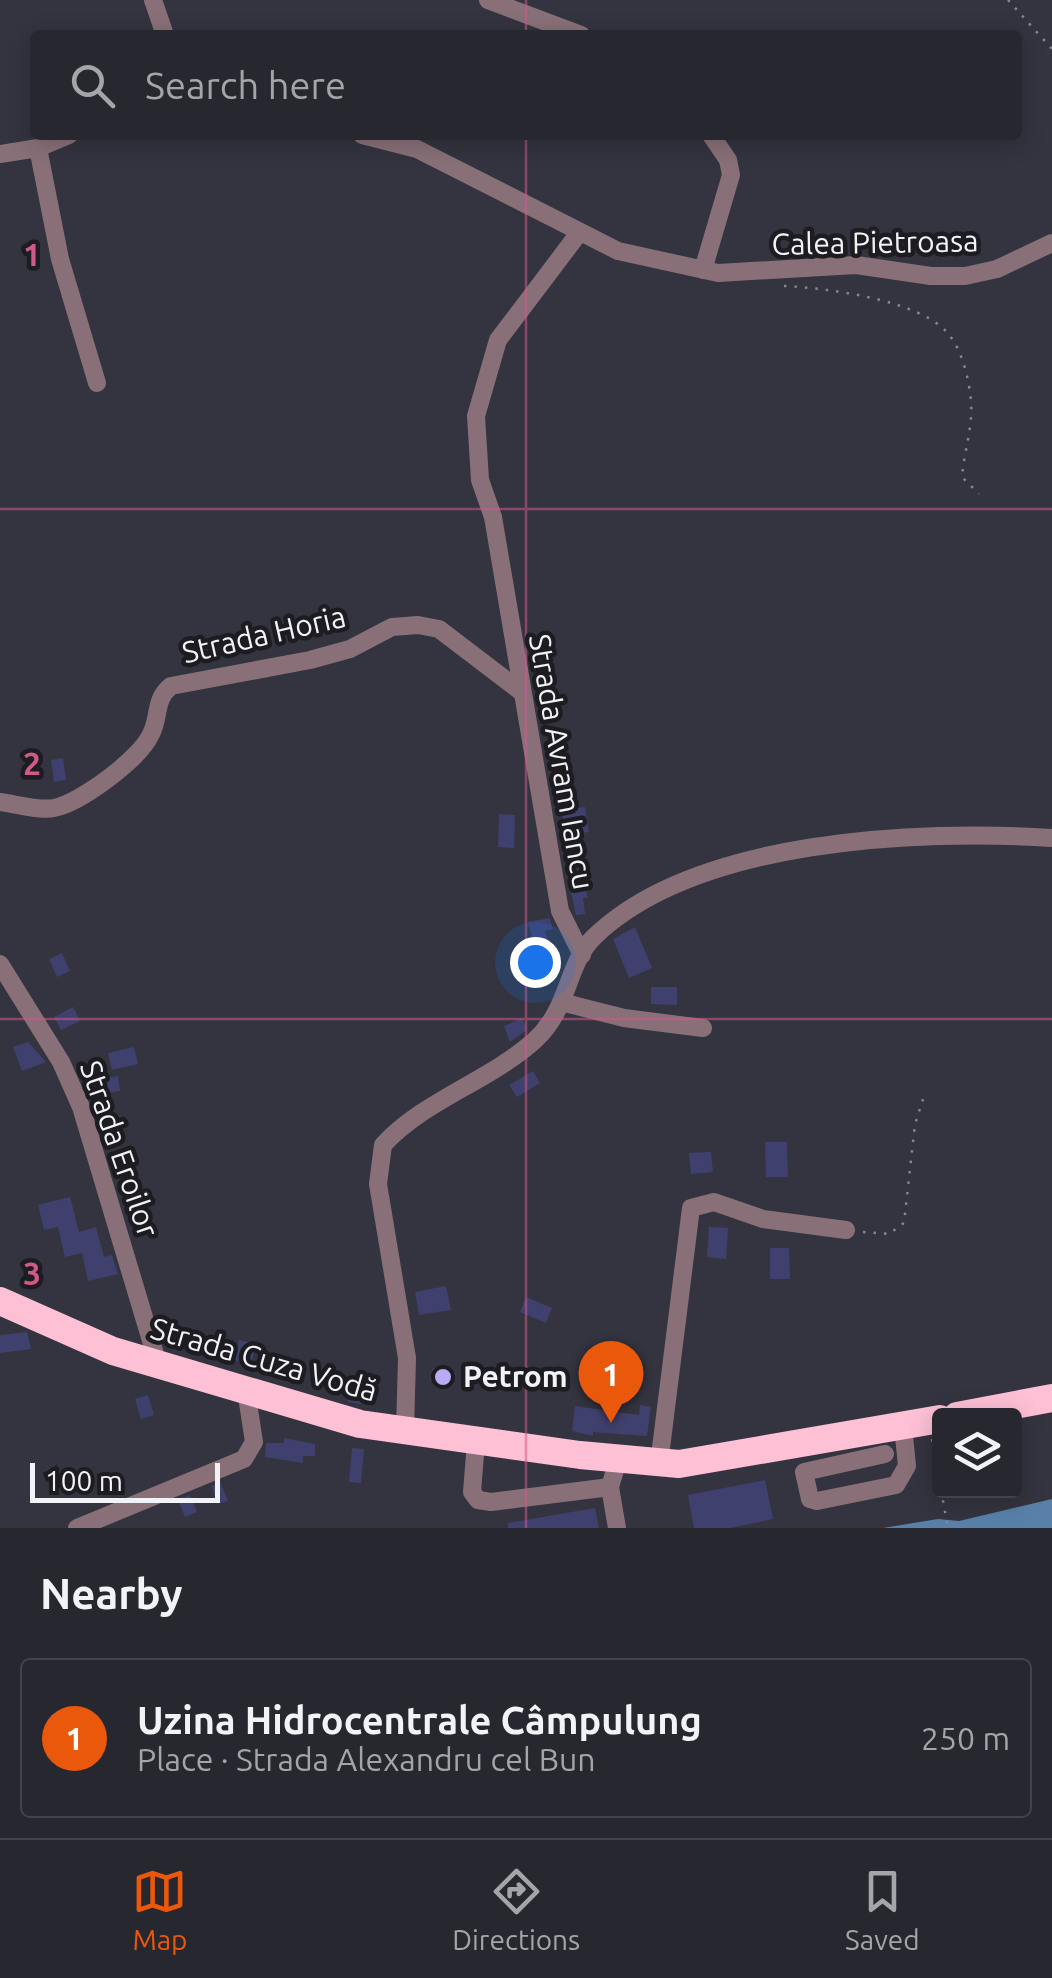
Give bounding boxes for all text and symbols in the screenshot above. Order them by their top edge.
search box [30,30,1022,140]
icon: search [65,58,120,113]
text: Search here [145,64,346,106]
street label: Calea Pietroasa [771,223,979,261]
text: 1 [23,236,41,272]
street label: Strada Horia [179,599,349,669]
street label: Strada Avram Iancu [523,631,601,892]
text: 2 [23,745,41,781]
your location [510,937,561,988]
street label: Strada Eroilor [74,1056,166,1242]
text: 3 [23,1255,41,1291]
street label: Strada Cuza Vodă [147,1310,381,1408]
pin: 1 [578,1340,644,1423]
place label: Petrom [463,1359,568,1393]
marker: Petrom [432,1366,454,1388]
map controls [932,1408,1022,1498]
button: layers [932,1408,1022,1498]
scale bar [30,1458,220,1502]
text: 100 m [45,1465,123,1496]
text: Nearby [40,1570,183,1617]
text: Uzina Hidrocentrale Câmpulung [137,1699,702,1741]
text: 1 [65,1720,84,1756]
text: 250 m [921,1720,1010,1756]
text: Place · Strada Alexandru cel Bun [137,1741,596,1777]
tab: Map [132,1864,188,1955]
tab: Directions [452,1864,580,1955]
tab: Saved [845,1864,920,1955]

